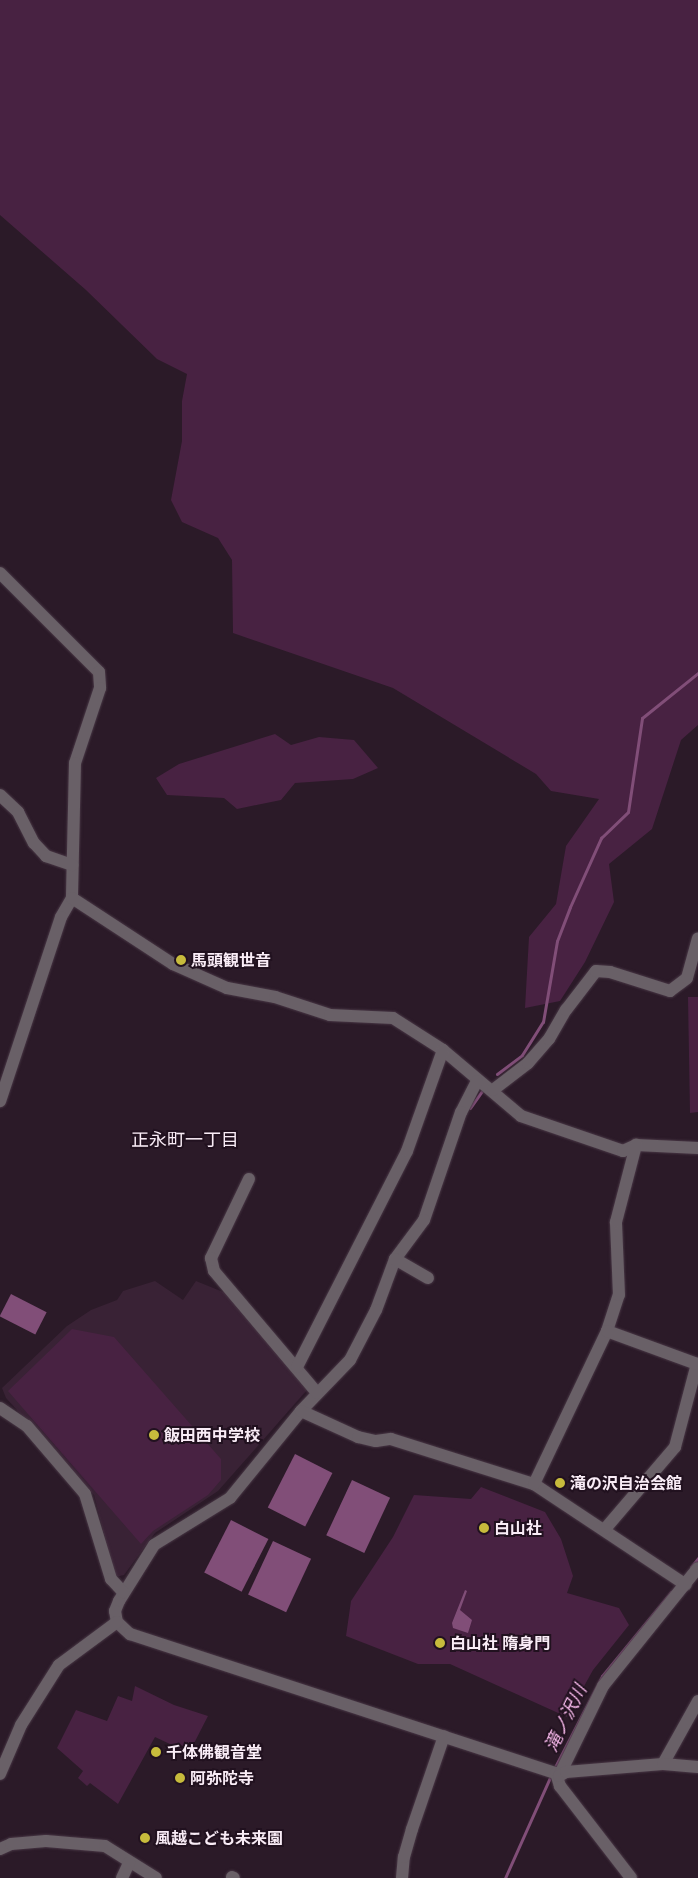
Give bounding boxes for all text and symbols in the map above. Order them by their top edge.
place label: 馬頭観世音 [191,950,271,970]
marker: 馬頭観世音 [175,954,187,966]
district label: 正永町一丁目 [131,1128,239,1150]
place label: 飯田西中学校 [164,1425,260,1445]
marker: 飯田西中学校 [148,1429,160,1441]
place label: 滝の沢自治会館 [570,1473,682,1493]
marker: 滝の沢自治会館 [554,1477,566,1489]
place label: 白山社 [494,1518,542,1538]
marker: 白山社 [478,1522,490,1534]
place label: 白山社 隋身門 [450,1633,550,1653]
marker: 白山社 隋身門 [434,1637,446,1649]
water label: 滝ノ沢川 [540,1681,590,1755]
place label: 千体佛観音堂 [166,1742,262,1762]
marker: 千体佛観音堂 [150,1746,162,1758]
place label: 阿弥陀寺 [190,1768,254,1788]
marker: 阿弥陀寺 [174,1772,186,1784]
place label: 風越こども未来園 [155,1828,283,1848]
marker: 風越こども未来園 [139,1832,151,1844]

